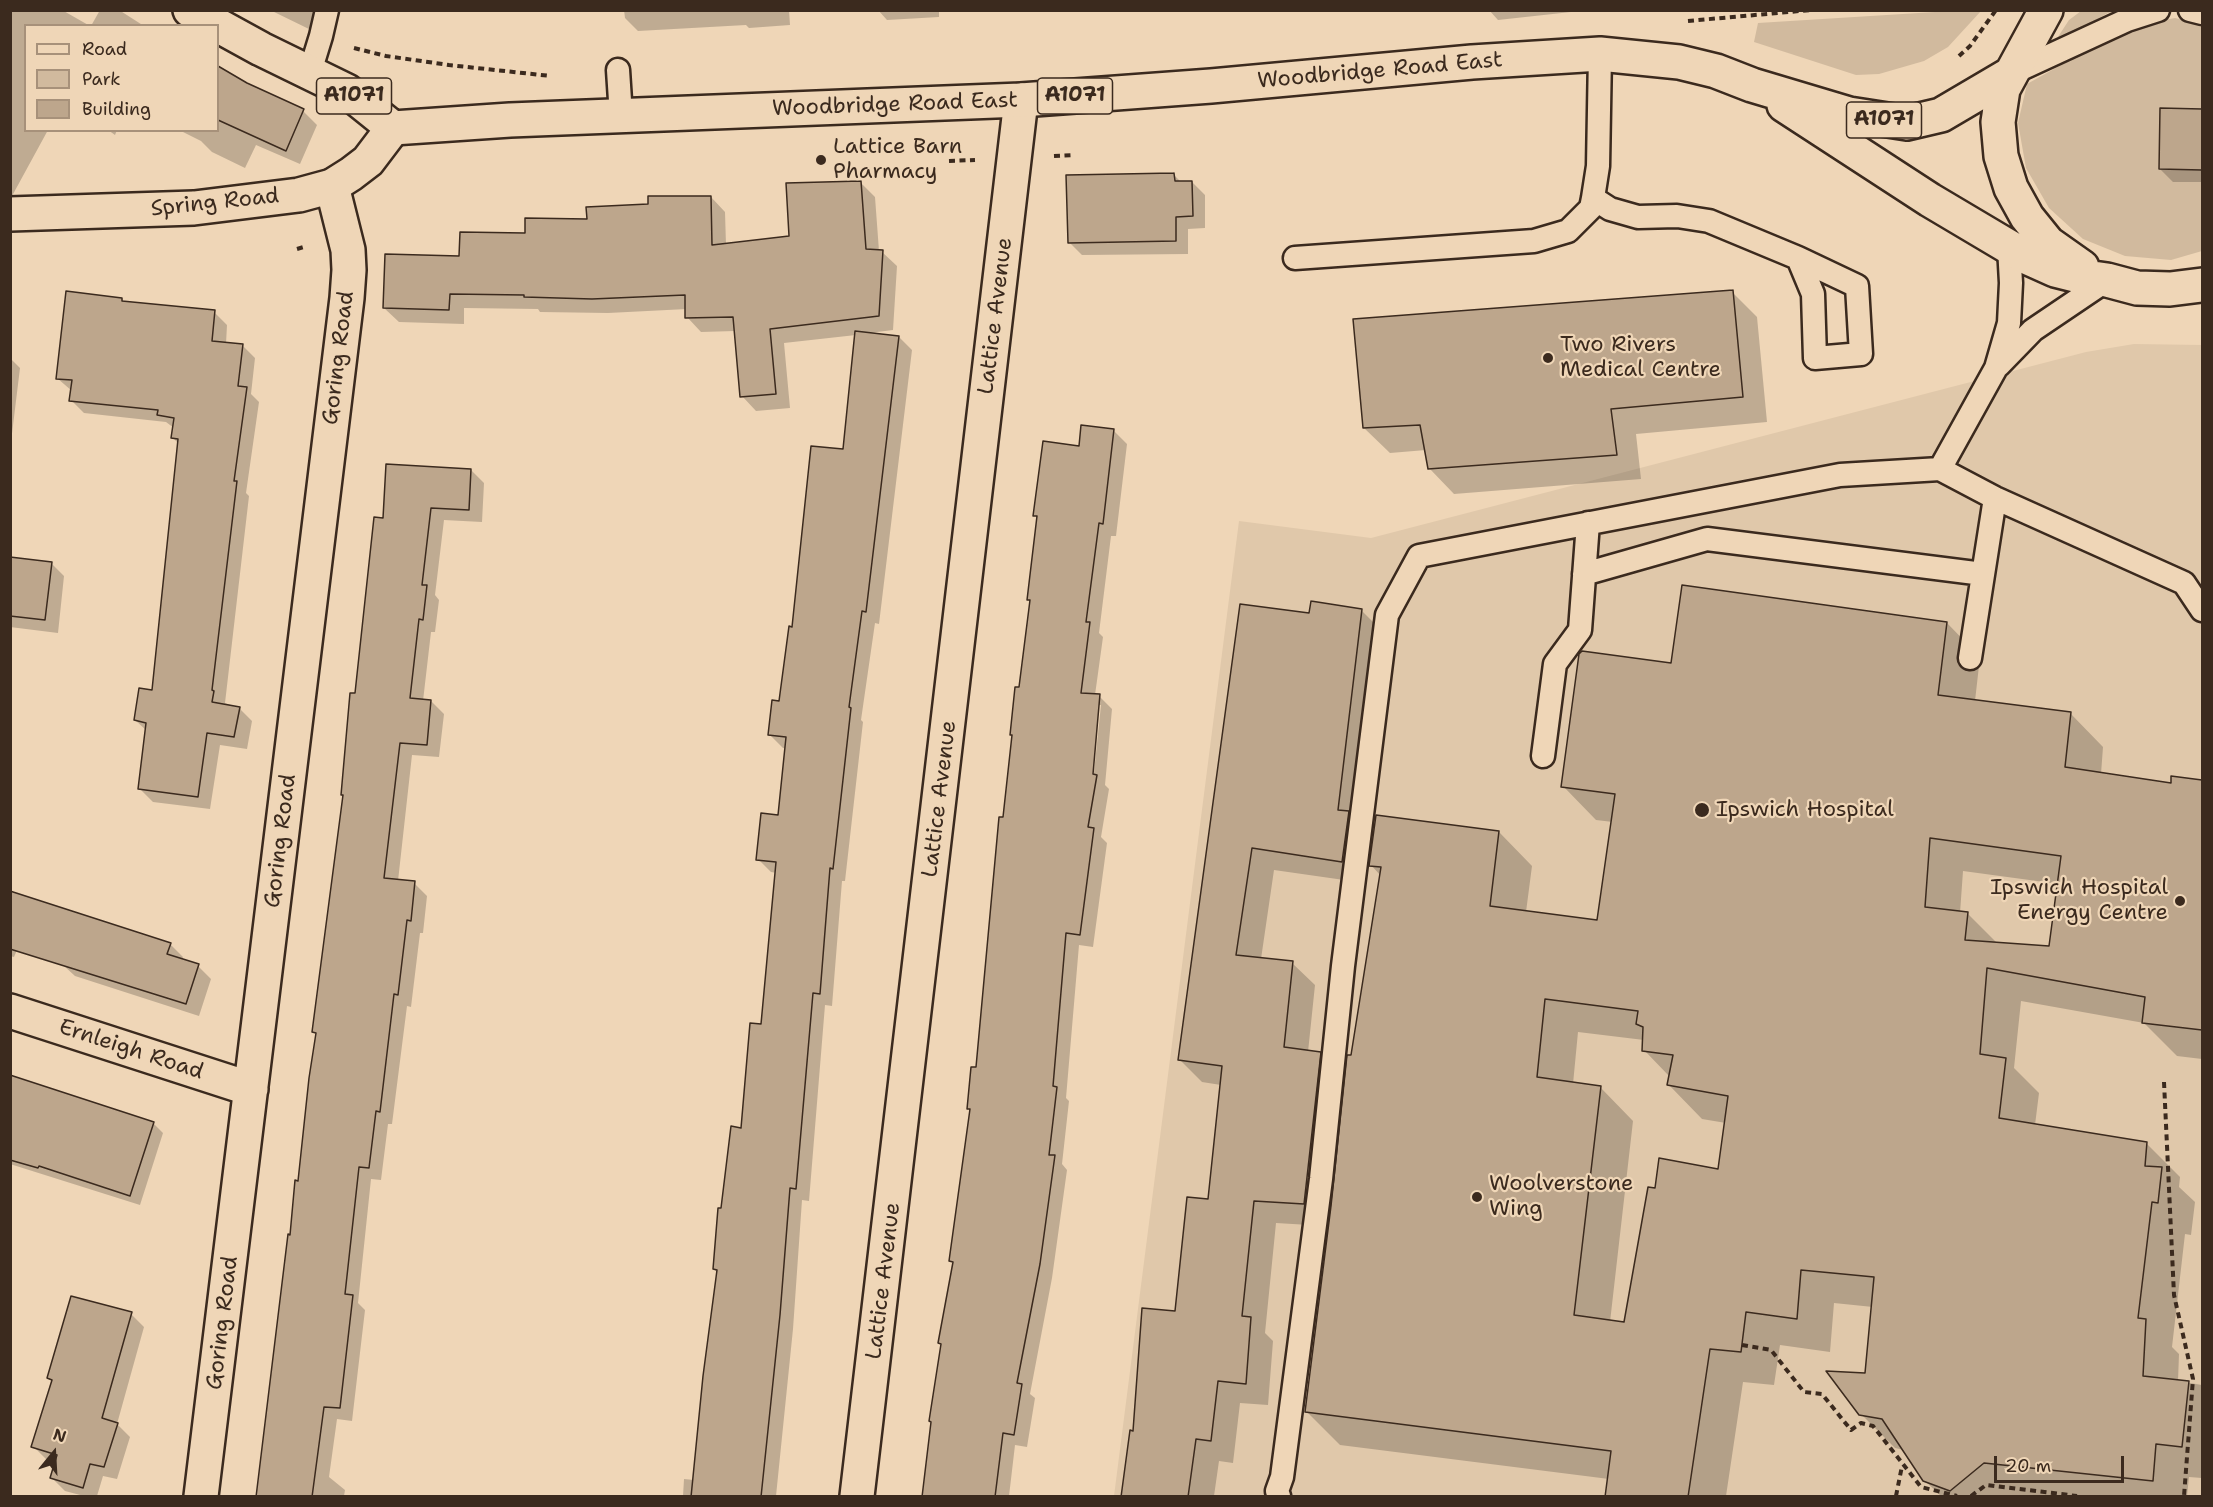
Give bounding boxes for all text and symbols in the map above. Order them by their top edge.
legend [24,24,219,132]
text: Road [82,37,127,61]
street label: Woodbridge Road East [1256,47,1504,95]
text: Park [82,67,121,91]
road number: A1071 [316,78,392,114]
road number: A1071 [1038,78,1112,114]
street label: Woodbridge Road East [772,88,1018,122]
text: Building [82,97,151,121]
road number: A1071 [1846,102,1922,138]
place label: Lattice Barn Pharmacy [833,134,962,186]
marker: Lattice Barn Pharmacy [814,153,828,167]
street label: Spring Road [150,183,280,223]
street label: Lattice Avenue [973,236,1019,396]
street label: Goring Road [318,289,360,427]
place label: Two Rivers Medical Centre [1560,332,1721,384]
marker: Two Rivers Medical Centre [1541,351,1555,365]
street label: Lattice Avenue [917,719,963,879]
street label: Goring Road [260,772,302,910]
place label: Ipswich Hospital [1716,797,1894,823]
marker: Ipswich Hospital [1693,801,1711,819]
place label: Ipswich Hospital Energy Centre [1990,875,2168,926]
marker: Ipswich Hospital Energy Centre [2173,894,2187,908]
street label: Ernleigh Road [55,1014,207,1086]
place label: Woolverstone Wing [1489,1171,1634,1222]
marker: Woolverstone Wing [1470,1190,1484,1204]
street label: Lattice Avenue [861,1201,907,1361]
street label: Goring Road [202,1254,244,1392]
north arrow [24,1423,84,1483]
text: N [50,1423,69,1447]
scale bar [1997,1444,2128,1482]
text: 20 m [2005,1454,2051,1478]

